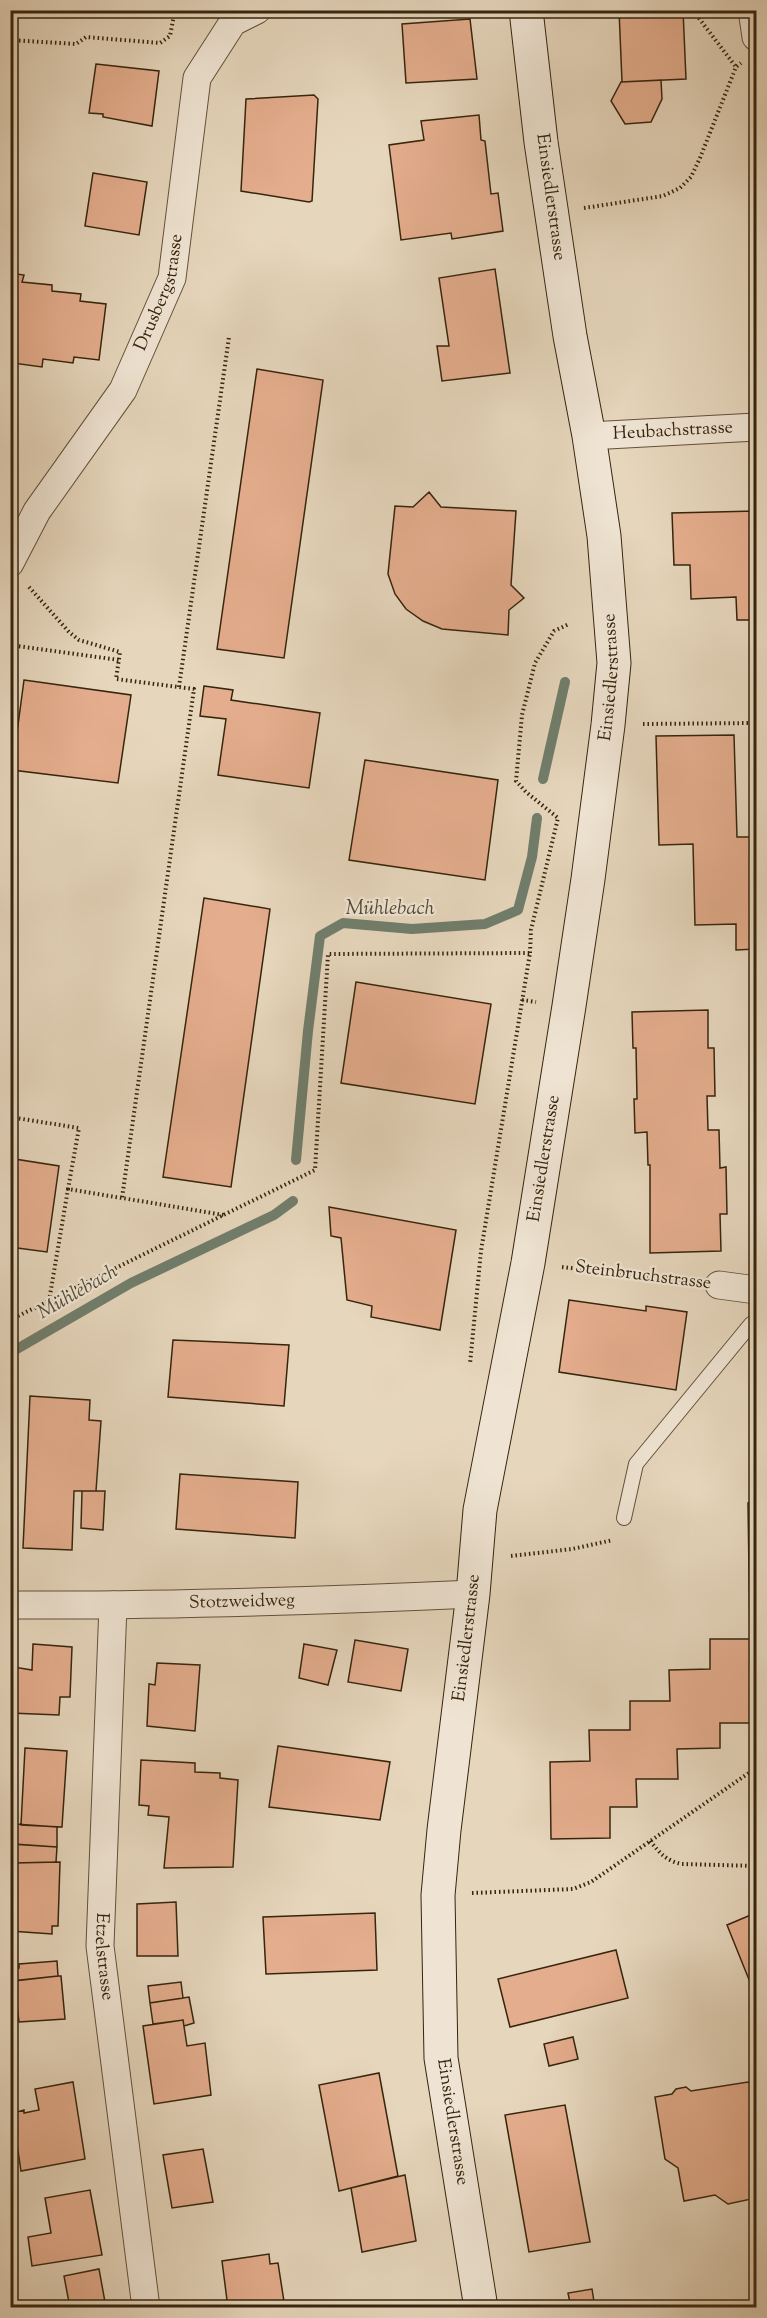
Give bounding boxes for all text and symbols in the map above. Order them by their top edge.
street label: Einsiedlerstrasse [528,132,572,262]
street label: Drusbergstrasse [129,233,190,355]
street label: Heubachstrasse [612,415,734,448]
street label: Einsiedlerstrasse [593,612,627,743]
water label: Mühlebach [346,895,435,924]
street label: Einsiedlerstrasse [522,1093,568,1224]
street label: Steinbruchstrasse [573,1255,713,1297]
water label: Mühlebach [32,1258,124,1328]
street label: Einsiedlerstrasse [447,1573,488,1703]
street label: Stotzweidweg [189,1588,296,1617]
street label: Etzelstrasse [87,1912,120,2002]
street label: Einsiedlerstrasse [429,2057,475,2187]

